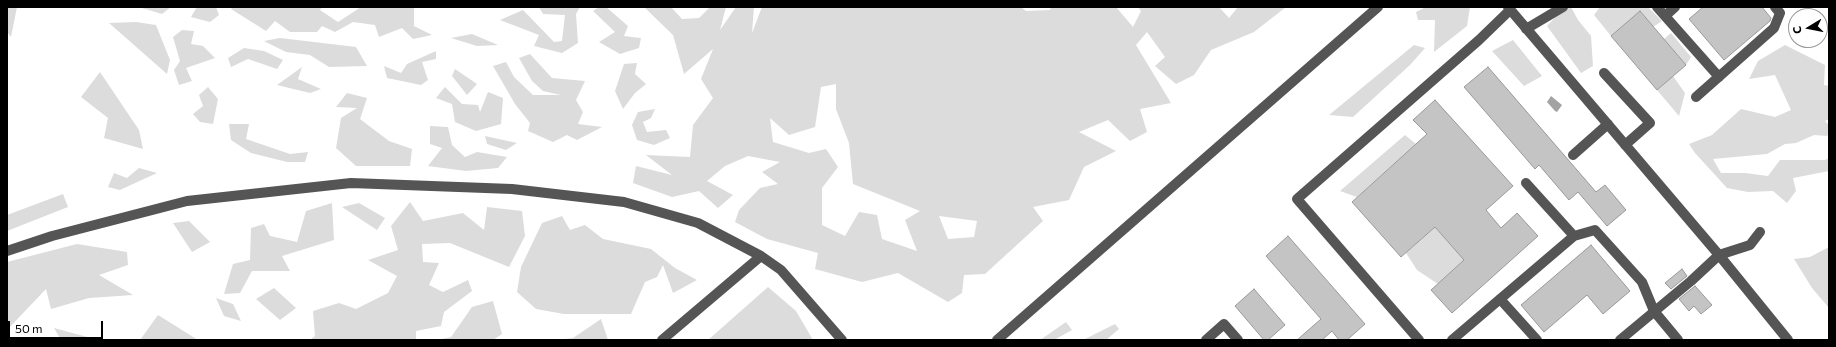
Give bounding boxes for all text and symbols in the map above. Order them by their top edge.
north arrow [1788,8,1828,48]
text: С [1790,25,1804,35]
scale bar [10,313,105,339]
text: 50 m [15,321,43,335]

